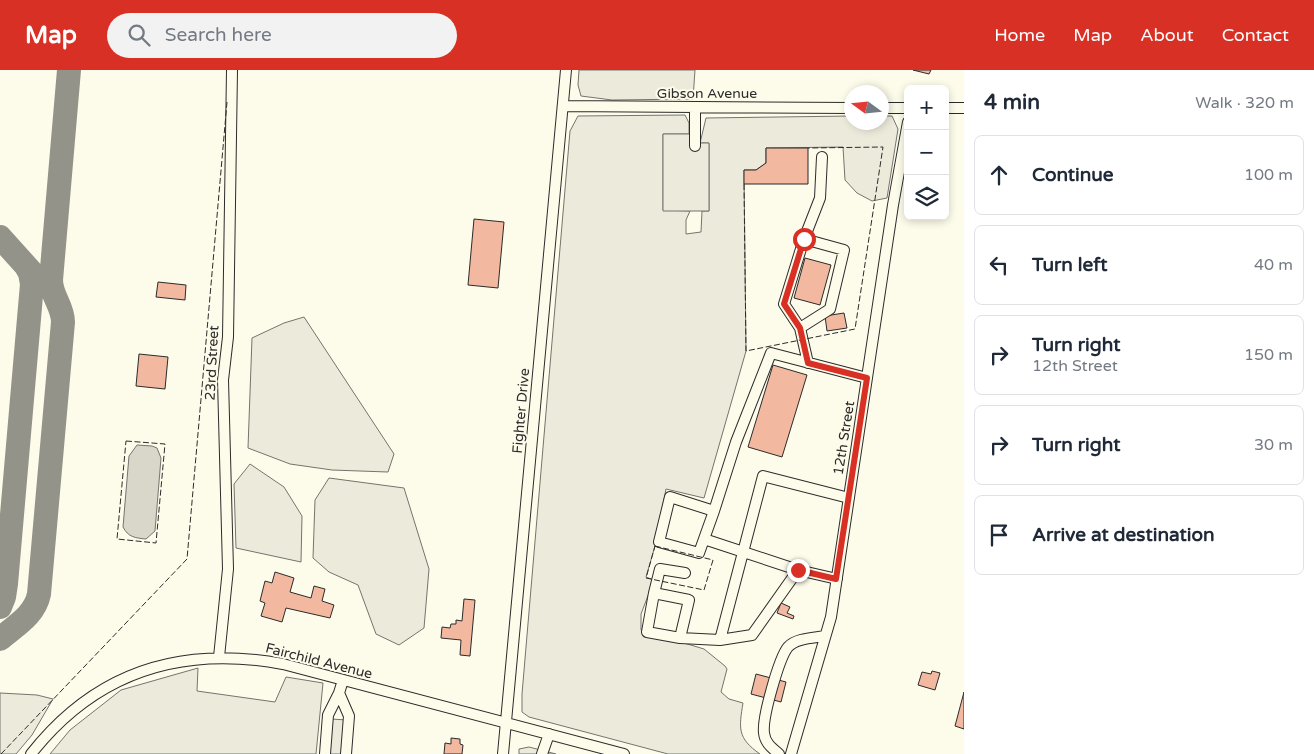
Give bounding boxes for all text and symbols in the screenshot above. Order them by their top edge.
search box [107,13,457,58]
text: Map [25,21,77,50]
icon: search [125,21,153,49]
text: Search here [165,24,272,46]
text: Home [994,24,1045,46]
text: Map [1073,24,1112,46]
text: About [1140,24,1194,46]
text: Contact [1222,24,1289,46]
street label: Gibson Avenue [657,85,757,102]
north arrow [844,85,889,130]
map controls [904,85,949,220]
button: + [904,85,949,130]
text: 4 min [984,90,1040,115]
text: Walk · 320 m [1195,93,1294,113]
button: − [904,130,949,175]
icon: ahead [985,161,1013,189]
text: Continue [1032,164,1114,186]
text: 100 m [1244,165,1293,185]
button: layers [904,175,949,220]
route start [793,228,816,251]
icon: left [985,251,1013,279]
text: Turn left [1032,254,1108,276]
text: 40 m [1254,255,1293,275]
street label: 23rd Street [202,324,222,401]
text: Turn right [1032,334,1120,356]
icon: right [985,341,1013,369]
text: 150 m [1244,345,1293,365]
text: 12th Street [1032,356,1118,376]
street label: Fighter Drive [509,368,533,454]
street label: 12th Street [830,399,858,476]
icon: right [985,431,1013,459]
text: Turn right [1032,434,1120,456]
text: 30 m [1254,435,1293,455]
icon: arrive [985,521,1013,549]
text: Arrive at destination [1032,524,1215,546]
route end [787,559,810,582]
street label: Fairchild Avenue [264,640,374,683]

